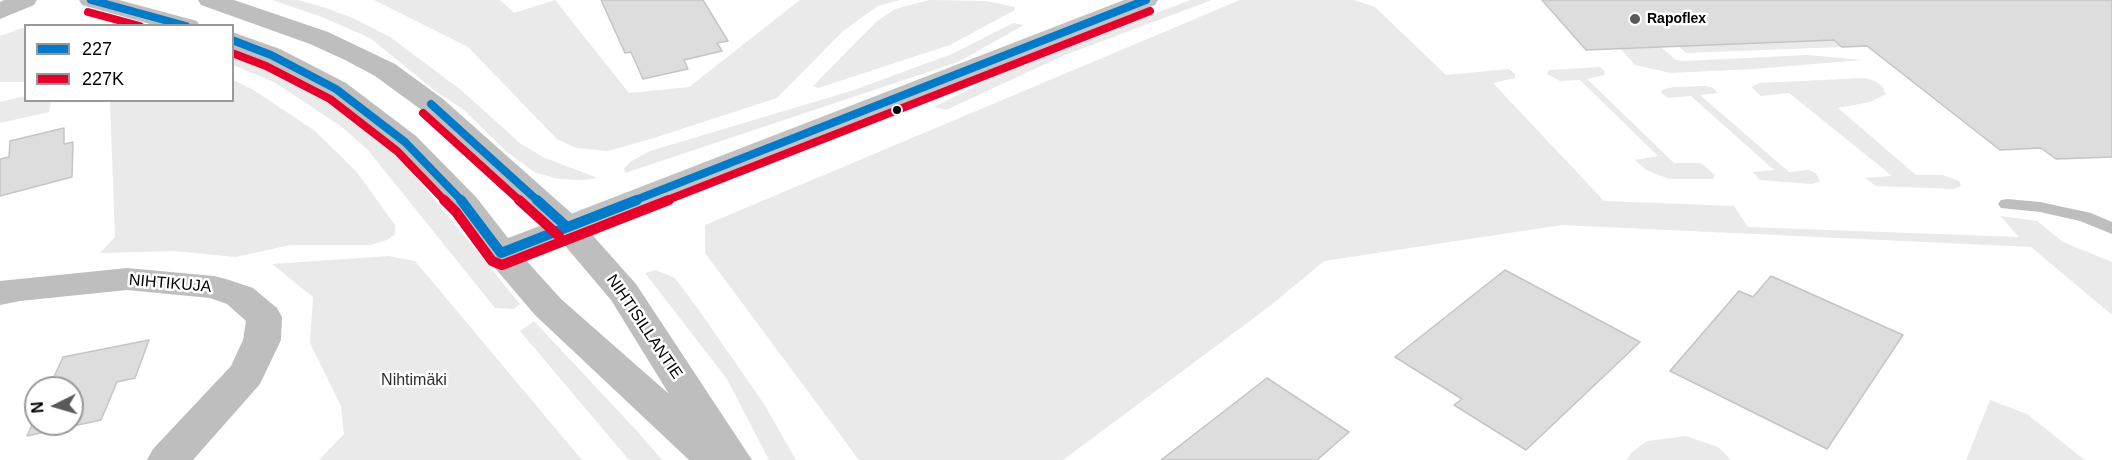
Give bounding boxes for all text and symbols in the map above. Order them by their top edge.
place label: Rapoflex [1647,11,1706,27]
marker: Rapoflex [1628,12,1642,26]
legend [24,24,234,102]
text: 227 [82,39,112,59]
text: 227K [82,69,124,89]
unlabelled marker [891,104,903,116]
street label: NIHTIKUJA [128,271,212,297]
street label: NIHTISILLANTIE [602,271,686,383]
park label: Nihtimäki [381,371,447,391]
north arrow [24,376,84,436]
text: N [29,401,47,414]

